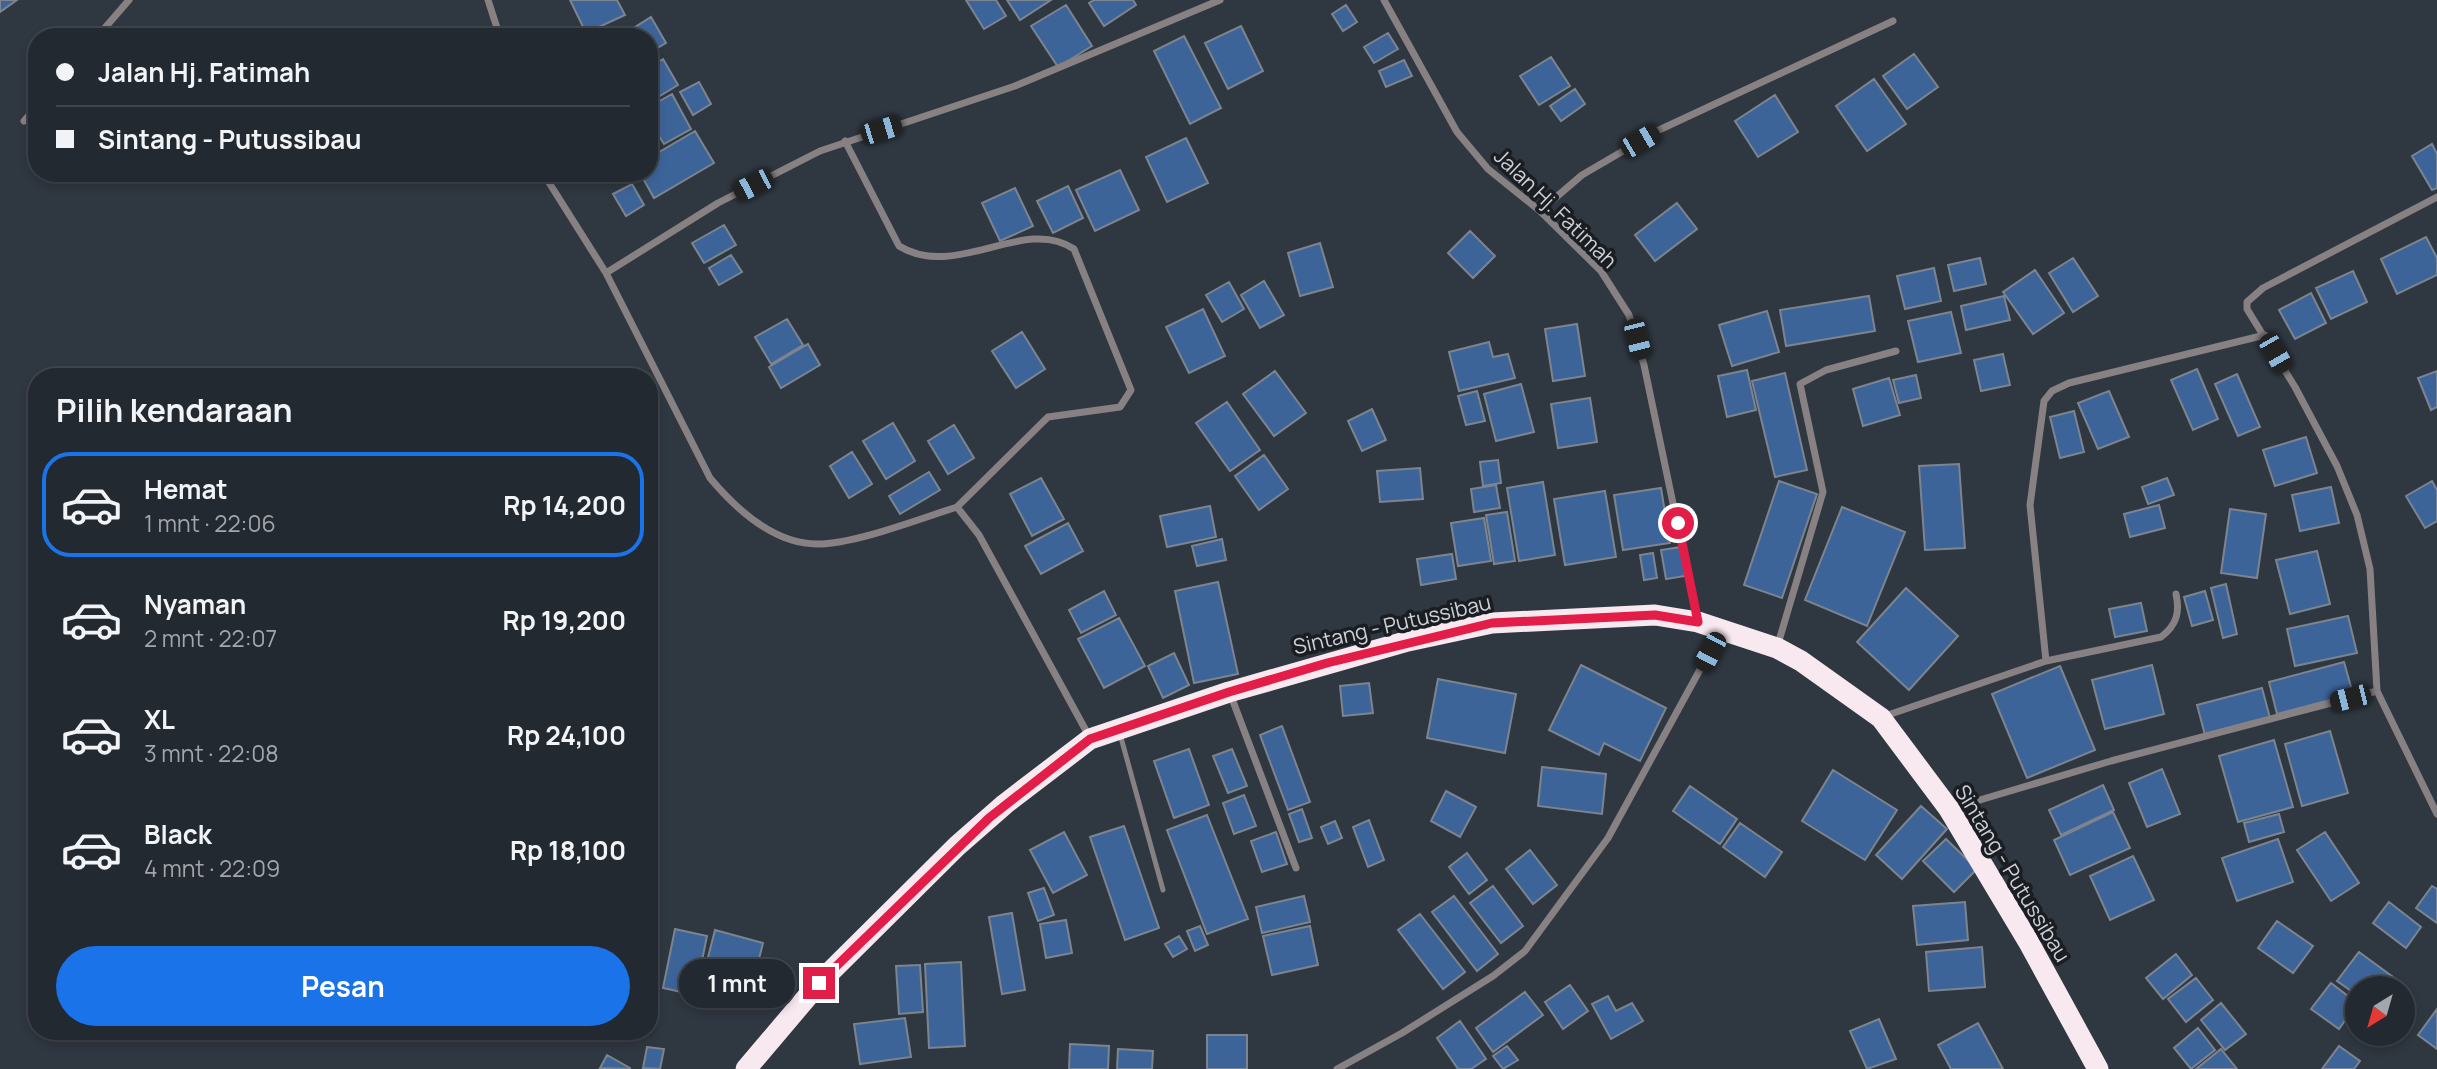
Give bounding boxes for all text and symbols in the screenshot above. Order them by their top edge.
text: Jalan Hj. Fatimah [98,54,310,90]
car [858,114,905,146]
text: Sintang - Putussibau [98,121,362,157]
car [1617,121,1664,161]
street label: Jalan Hj. Fatimah [1488,142,1624,274]
car [730,166,777,204]
car [1622,316,1653,362]
car [2256,330,2295,376]
text: Pilih kendaraan [56,388,293,432]
text: Hemat [144,471,228,507]
icon: car [60,473,123,536]
text: Rp 14,200 [503,487,626,523]
text: 1 mnt · 22:06 [144,507,276,539]
route start [1662,507,1694,539]
text: Nyaman [144,586,246,622]
icon: car [60,588,123,651]
street label: Sintang - Putussibau [1290,588,1494,660]
text: Rp 19,200 [503,602,626,638]
text: 2 mnt · 22:07 [144,622,277,654]
car [1691,629,1730,675]
car [2328,683,2373,713]
text: XL [144,701,175,737]
icon: car [60,703,123,766]
text: Rp 24,100 [507,717,626,753]
text: 3 mnt · 22:08 [144,737,279,769]
street label: Sintang - Putussibau [1949,779,2077,967]
text: Black [144,816,212,852]
icon: car [60,818,123,881]
text: Rp 18,100 [510,832,626,868]
text: 4 mnt · 22:09 [144,852,280,884]
button: Pesan [56,946,630,1026]
callout: 1 mnt [679,958,794,1007]
text: 1 mnt [707,967,767,999]
route end [803,967,835,999]
north arrow [2345,976,2415,1046]
map controls [2345,976,2415,1046]

